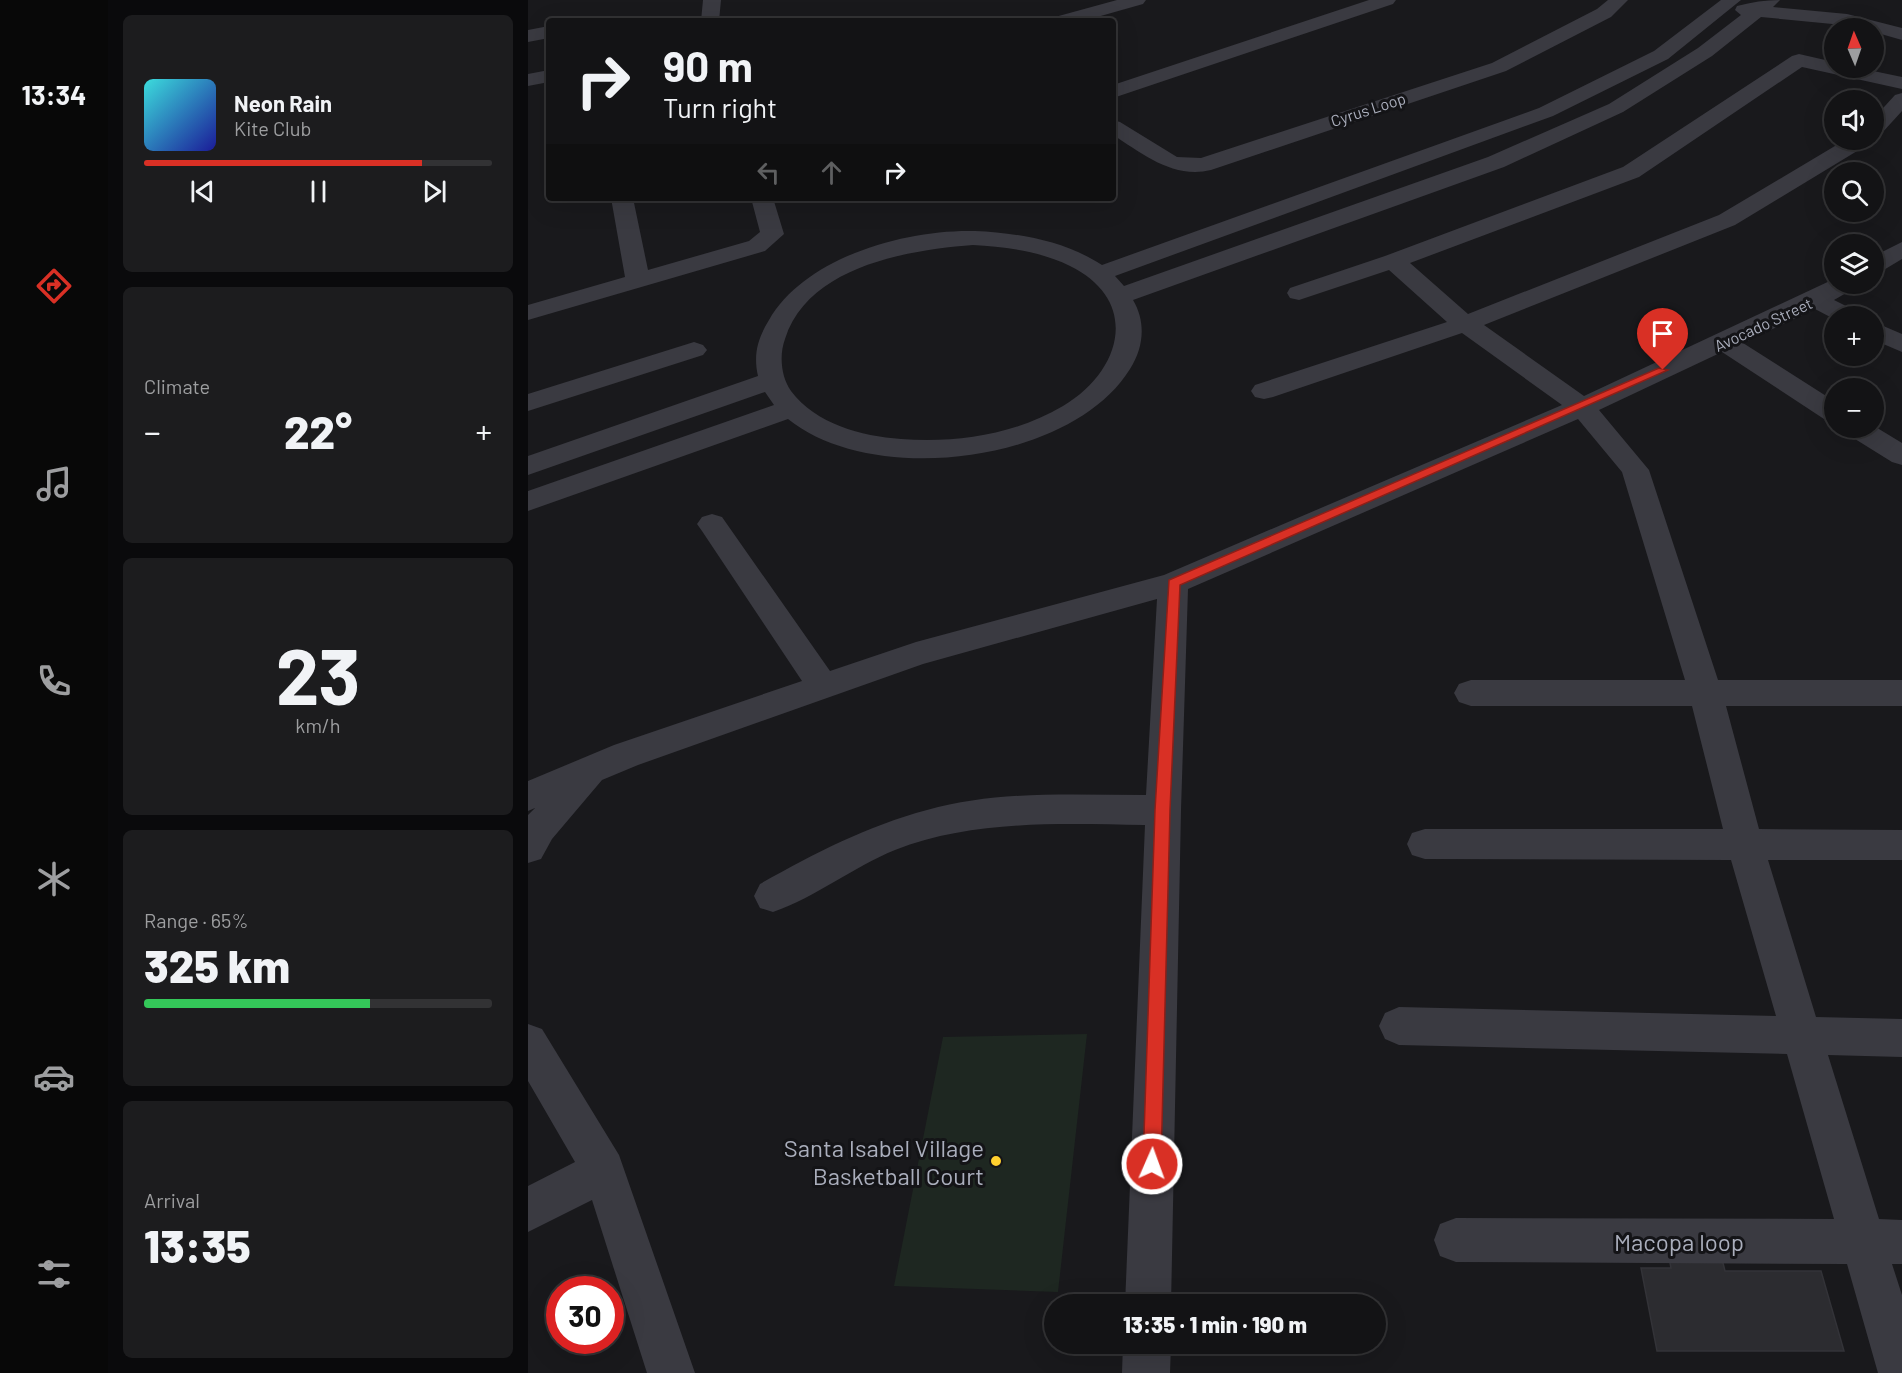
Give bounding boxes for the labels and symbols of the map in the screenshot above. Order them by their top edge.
north arrow [1824,18,1884,78]
street label: Cyrus Loop [1328,88,1408,130]
street label: Avocado Street [1711,293,1815,355]
pin [1637,308,1688,370]
position arrow [1120,1132,1184,1196]
place label: Santa Isabel Village Basketball Court [784,1133,984,1190]
marker: Santa Isabel Village Basketball Court [989,1154,1003,1168]
street label: Macopa loop [1614,1227,1744,1256]
speed limit sign: 30 [546,1276,624,1354]

